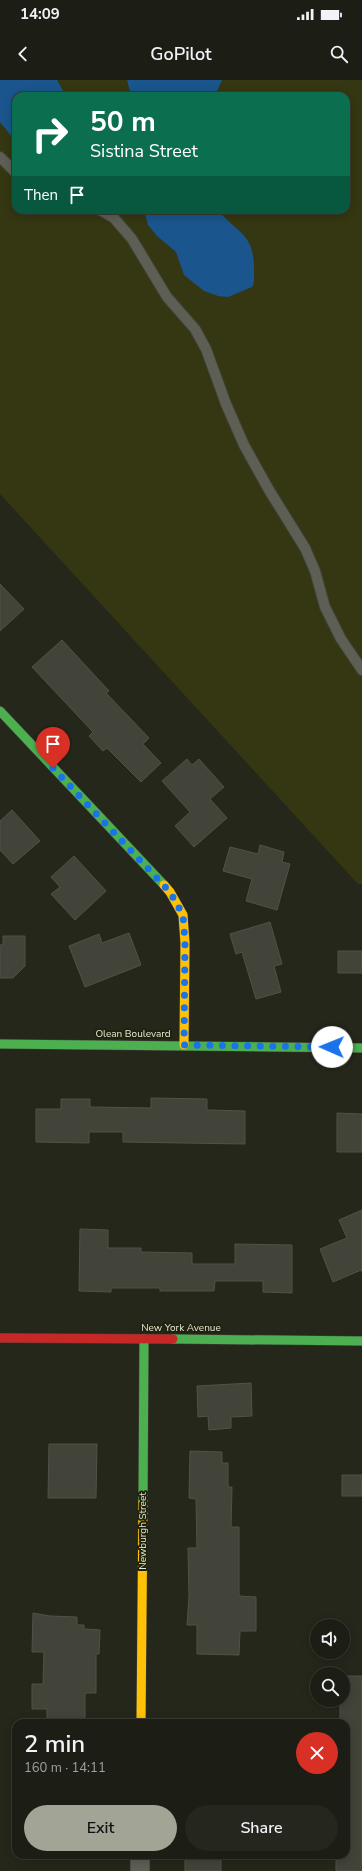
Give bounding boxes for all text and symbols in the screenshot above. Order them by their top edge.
text: 14:09 [20,4,60,24]
text: GoPilot [150,42,212,66]
icon: back [12,43,34,65]
icon: search [328,43,350,65]
text: 50 m [90,103,156,141]
icon: right [24,108,76,160]
text: Sistina Street [90,139,198,163]
icon: arrive [66,184,88,206]
text: Then [24,185,58,205]
pin [36,727,70,768]
icon: arrive [42,733,64,755]
position arrow [311,1026,353,1068]
street label: Olean Boulevard [95,1027,171,1041]
street label: New York Avenue [141,1321,221,1335]
street label: Newburgh Street [136,1492,150,1570]
map controls [310,1619,350,1707]
button: sound [310,1619,350,1659]
button: search [310,1667,350,1707]
text: 2 min [24,1728,85,1760]
button: close [296,1732,338,1774]
text: 160 m · 14:11 [24,1759,106,1777]
button: Exit [24,1805,177,1851]
button: Share [185,1805,338,1851]

